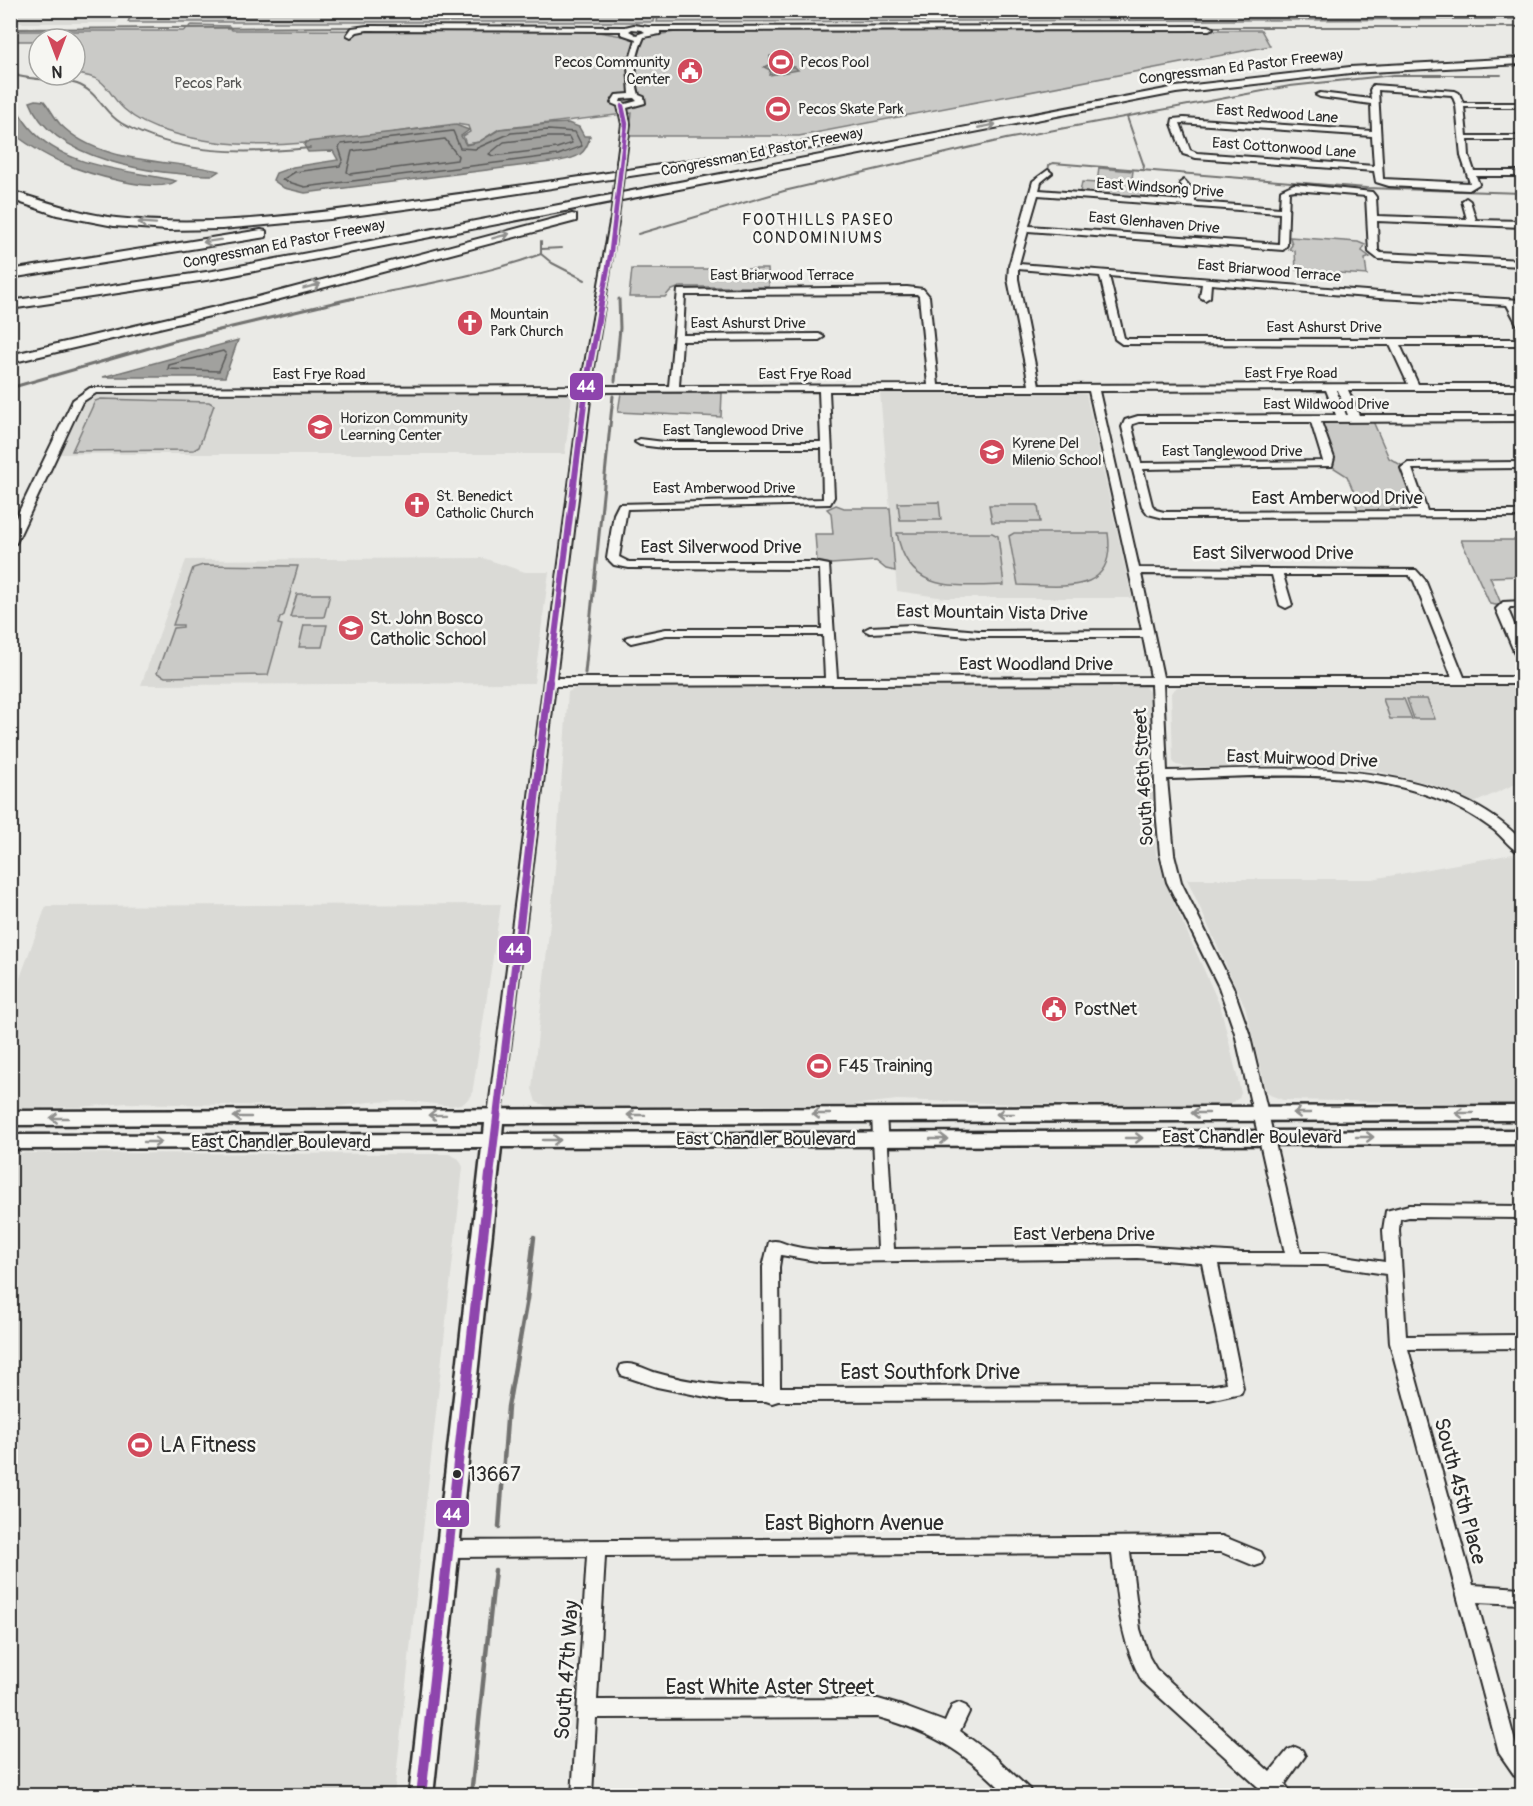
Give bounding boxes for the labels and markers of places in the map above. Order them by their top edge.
sports icon: Pecos Pool [766,47,796,77]
place label: Pecos Community Center [554,53,671,89]
place label: Pecos Pool [800,53,869,72]
public building icon: Pecos Community Center [675,56,705,86]
sports icon: Pecos Skate Park [763,94,793,124]
place label: Pecos Skate Park [798,100,905,119]
place label: Mountain Park Church [490,305,563,341]
church icon: Mountain Park Church [455,308,485,338]
place label: Horizon Community Learning Center [340,409,468,445]
school or university icon: Horizon Community Learning Center [305,412,335,442]
place label: Kyrene Del Milenio School [1012,434,1102,470]
school or university icon: Kyrene Del Milenio School [977,437,1007,467]
place label: St. Benedict Catholic Church [436,487,534,523]
church icon: St. Benedict Catholic Church [402,490,432,520]
place label: St. John Bosco Catholic School [370,607,487,651]
school or university icon: St. John Bosco Catholic School [336,613,366,643]
public building icon: PostNet [1039,994,1069,1024]
place label: PostNet [1074,998,1138,1021]
sports icon: F45 Training [804,1051,834,1081]
place label: F45 Training [838,1055,933,1078]
sports icon: LA Fitness [125,1430,155,1460]
place label: LA Fitness [160,1432,256,1459]
place label: 13667 [468,1462,521,1487]
marker: 13667 [451,1468,463,1480]

